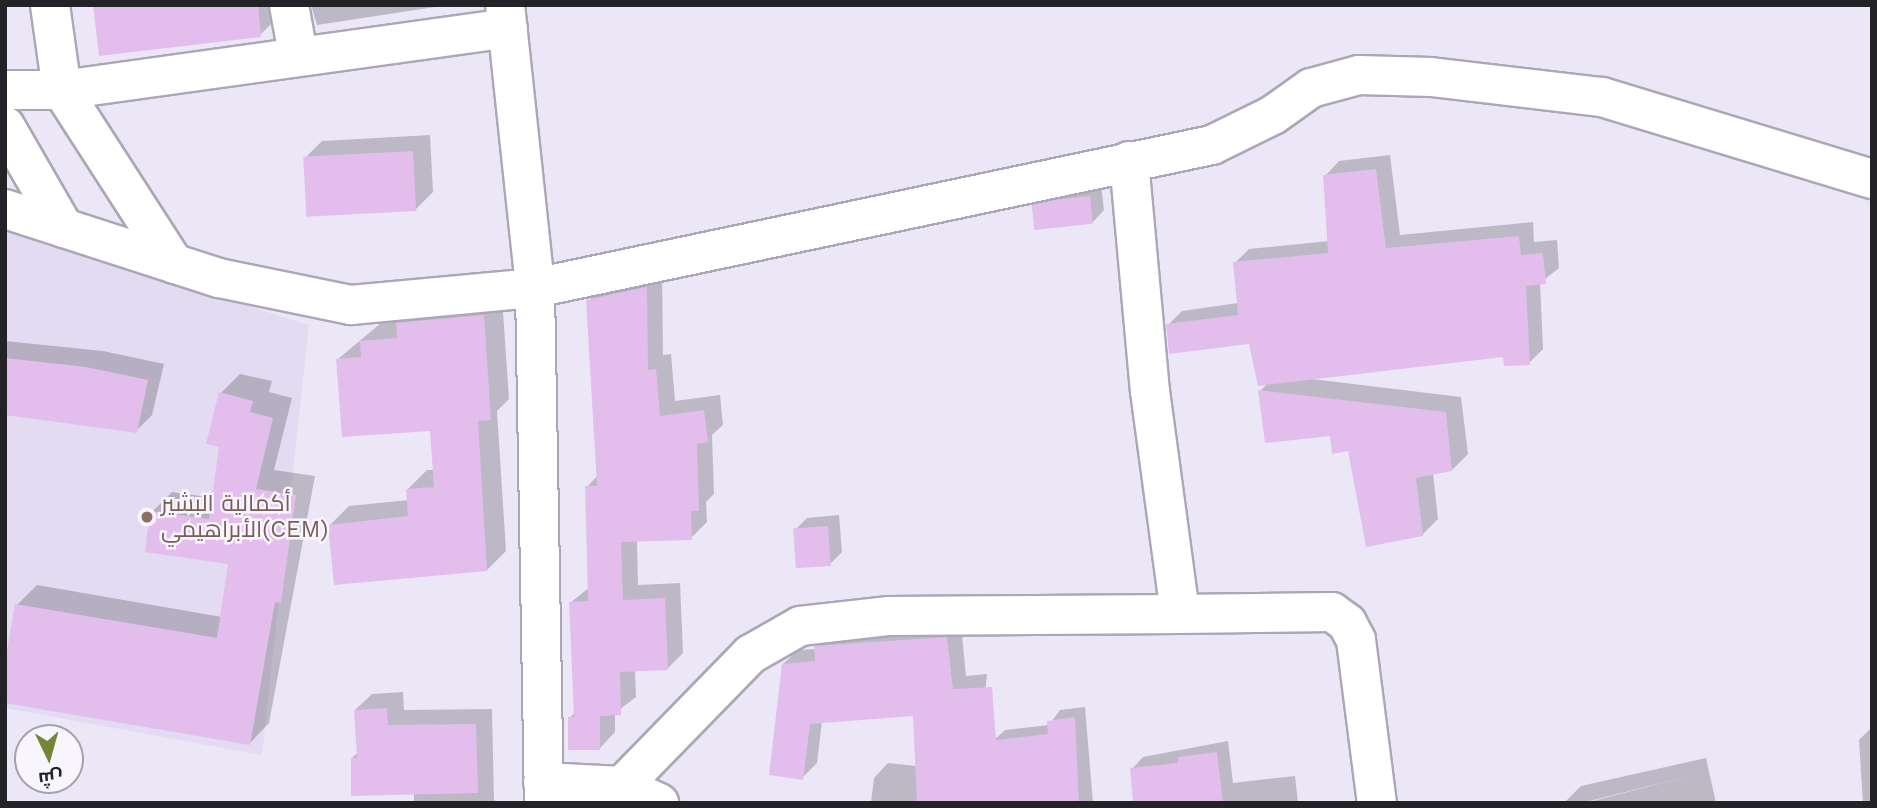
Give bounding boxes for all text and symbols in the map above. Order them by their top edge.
place label: أكمالية البشير الأبراهيمي(CEM) [161,490,327,544]
marker: أكمالية البشير الأبراهيمي(CEM) [139,509,155,525]
north arrow [14,724,84,794]
text: ش [38,766,64,791]

